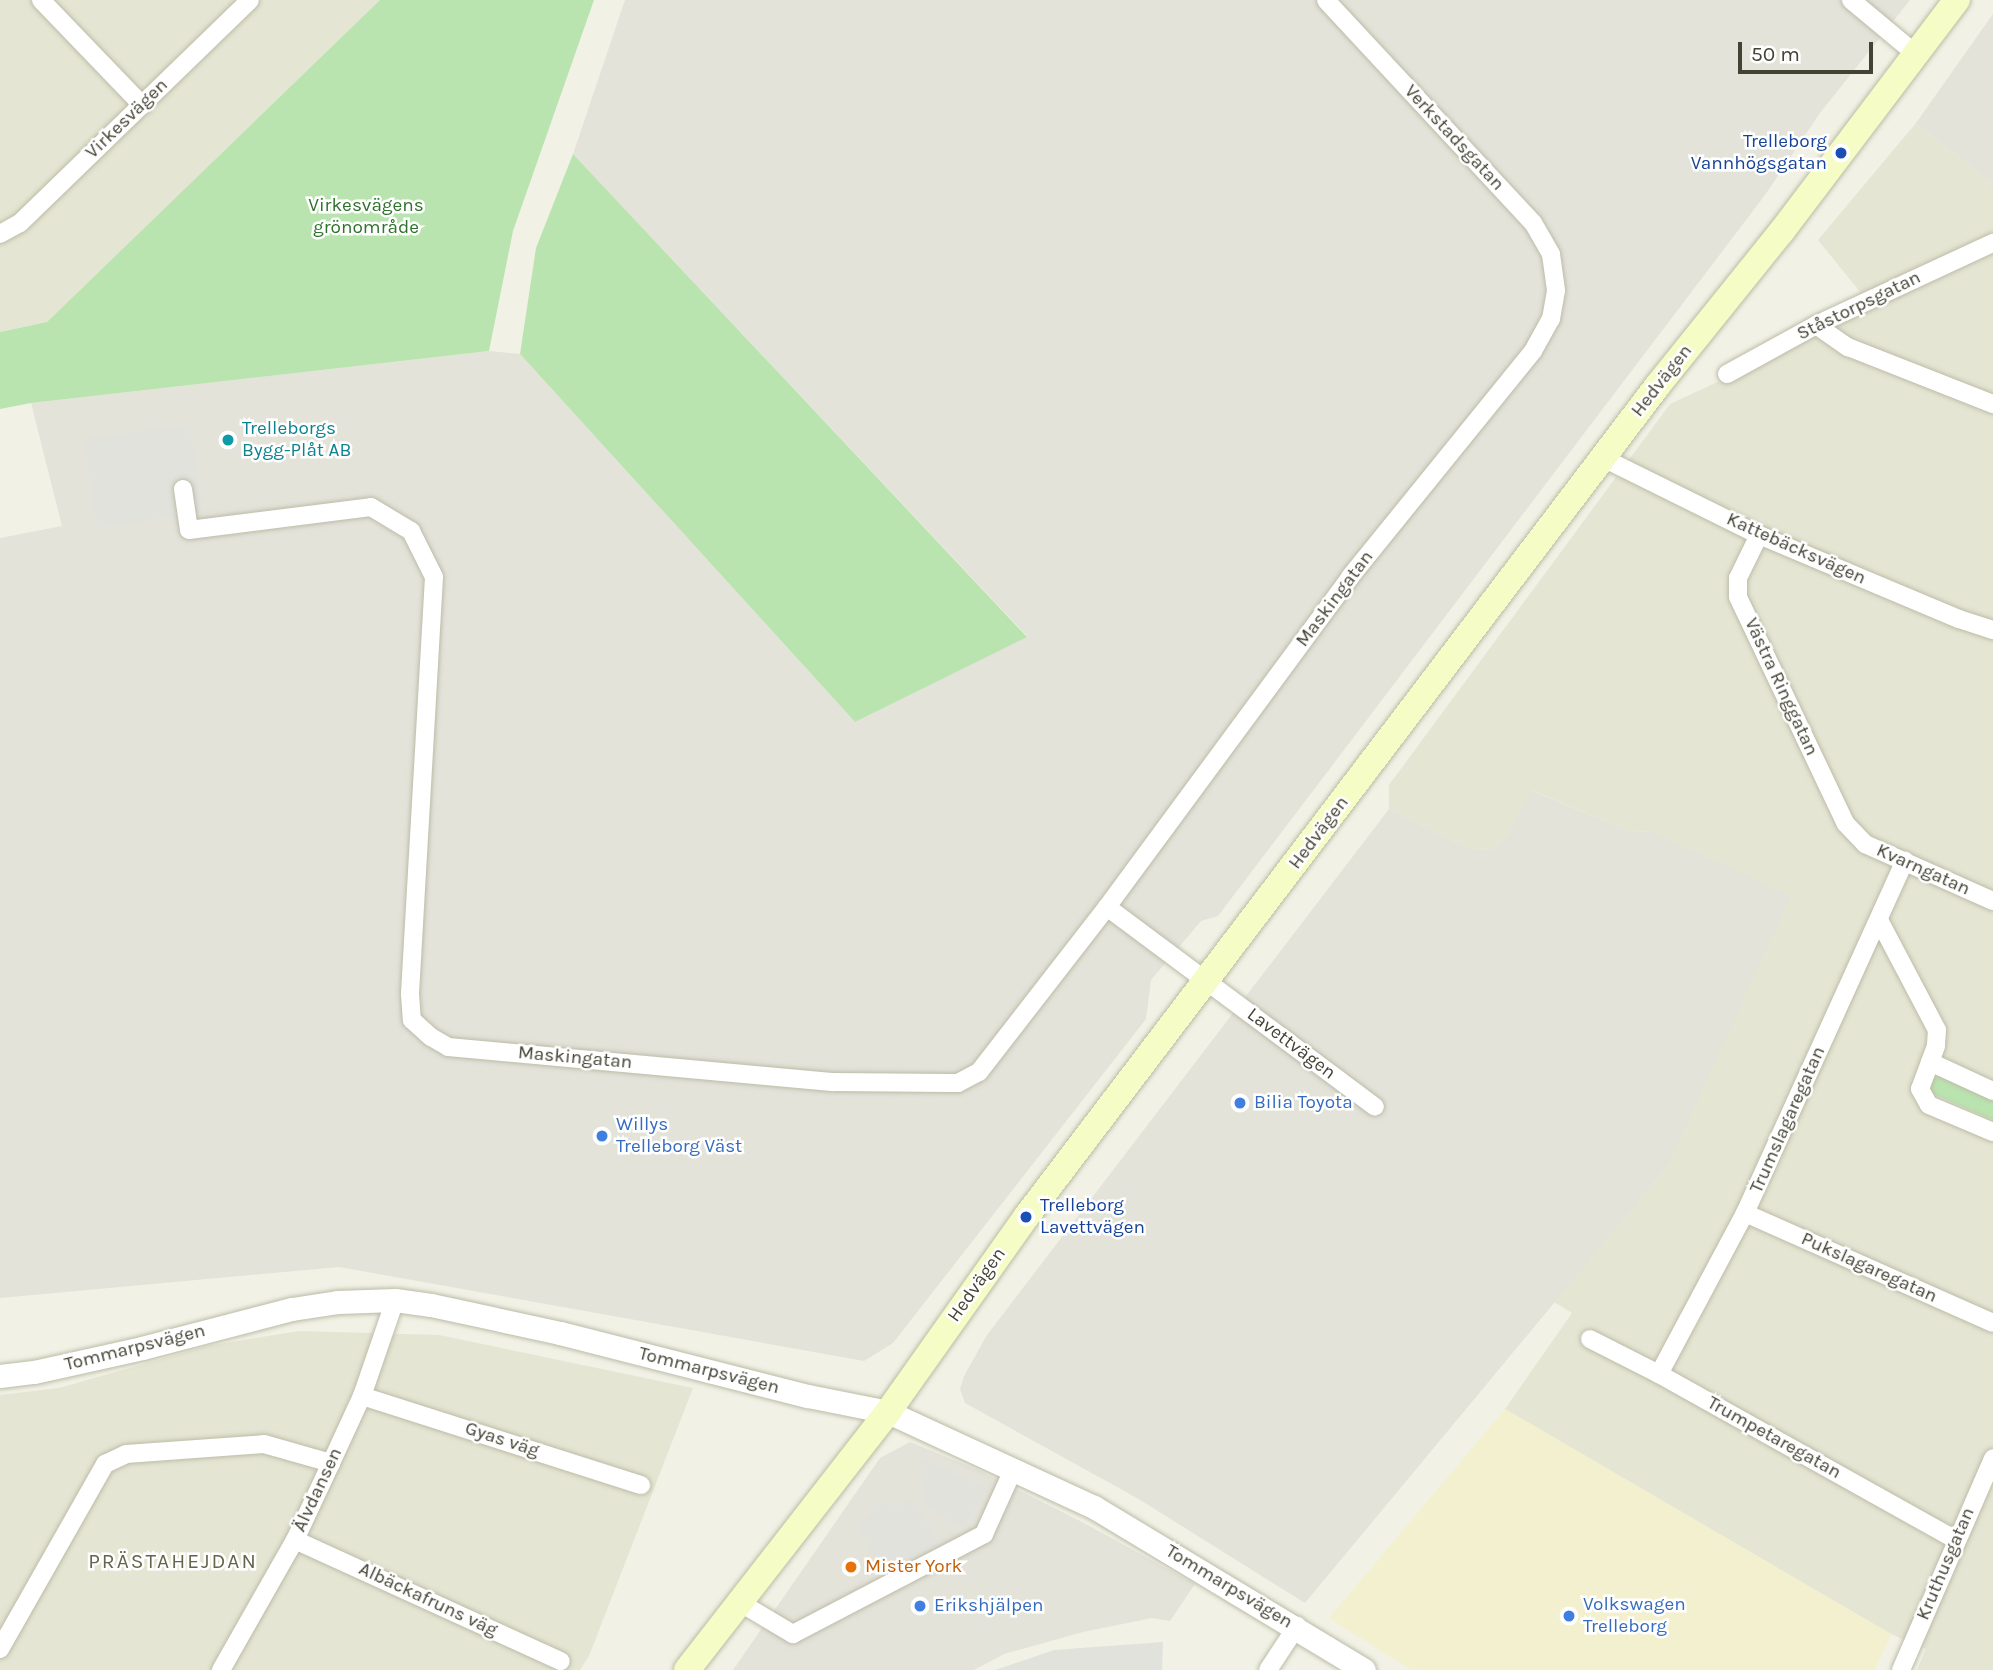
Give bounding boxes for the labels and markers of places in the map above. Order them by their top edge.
place label: Trelleborg Vannhögsgatan [1691,131,1827,175]
marker: Trelleborg Vannhögsgatan [1833,145,1849,161]
place label: Trelleborgs Bygg-Plåt AB [242,418,351,462]
marker: Trelleborgs Bygg-Plåt AB [220,432,236,448]
place label: Bilia Toyota [1254,1092,1353,1114]
marker: Bilia Toyota [1232,1095,1248,1111]
place label: Willys Trelleborg Väst [616,1114,742,1158]
marker: Willys Trelleborg Väst [594,1128,610,1144]
place label: Trelleborg Lavettvägen [1040,1195,1145,1239]
marker: Trelleborg Lavettvägen [1018,1209,1034,1225]
place label: Mister York [865,1556,962,1578]
marker: Mister York [843,1559,859,1575]
place label: Volkswagen Trelleborg [1583,1594,1686,1638]
place label: Erikshjälpen [934,1595,1043,1617]
marker: Erikshjälpen [912,1598,928,1614]
marker: Volkswagen Trelleborg [1561,1608,1577,1624]

